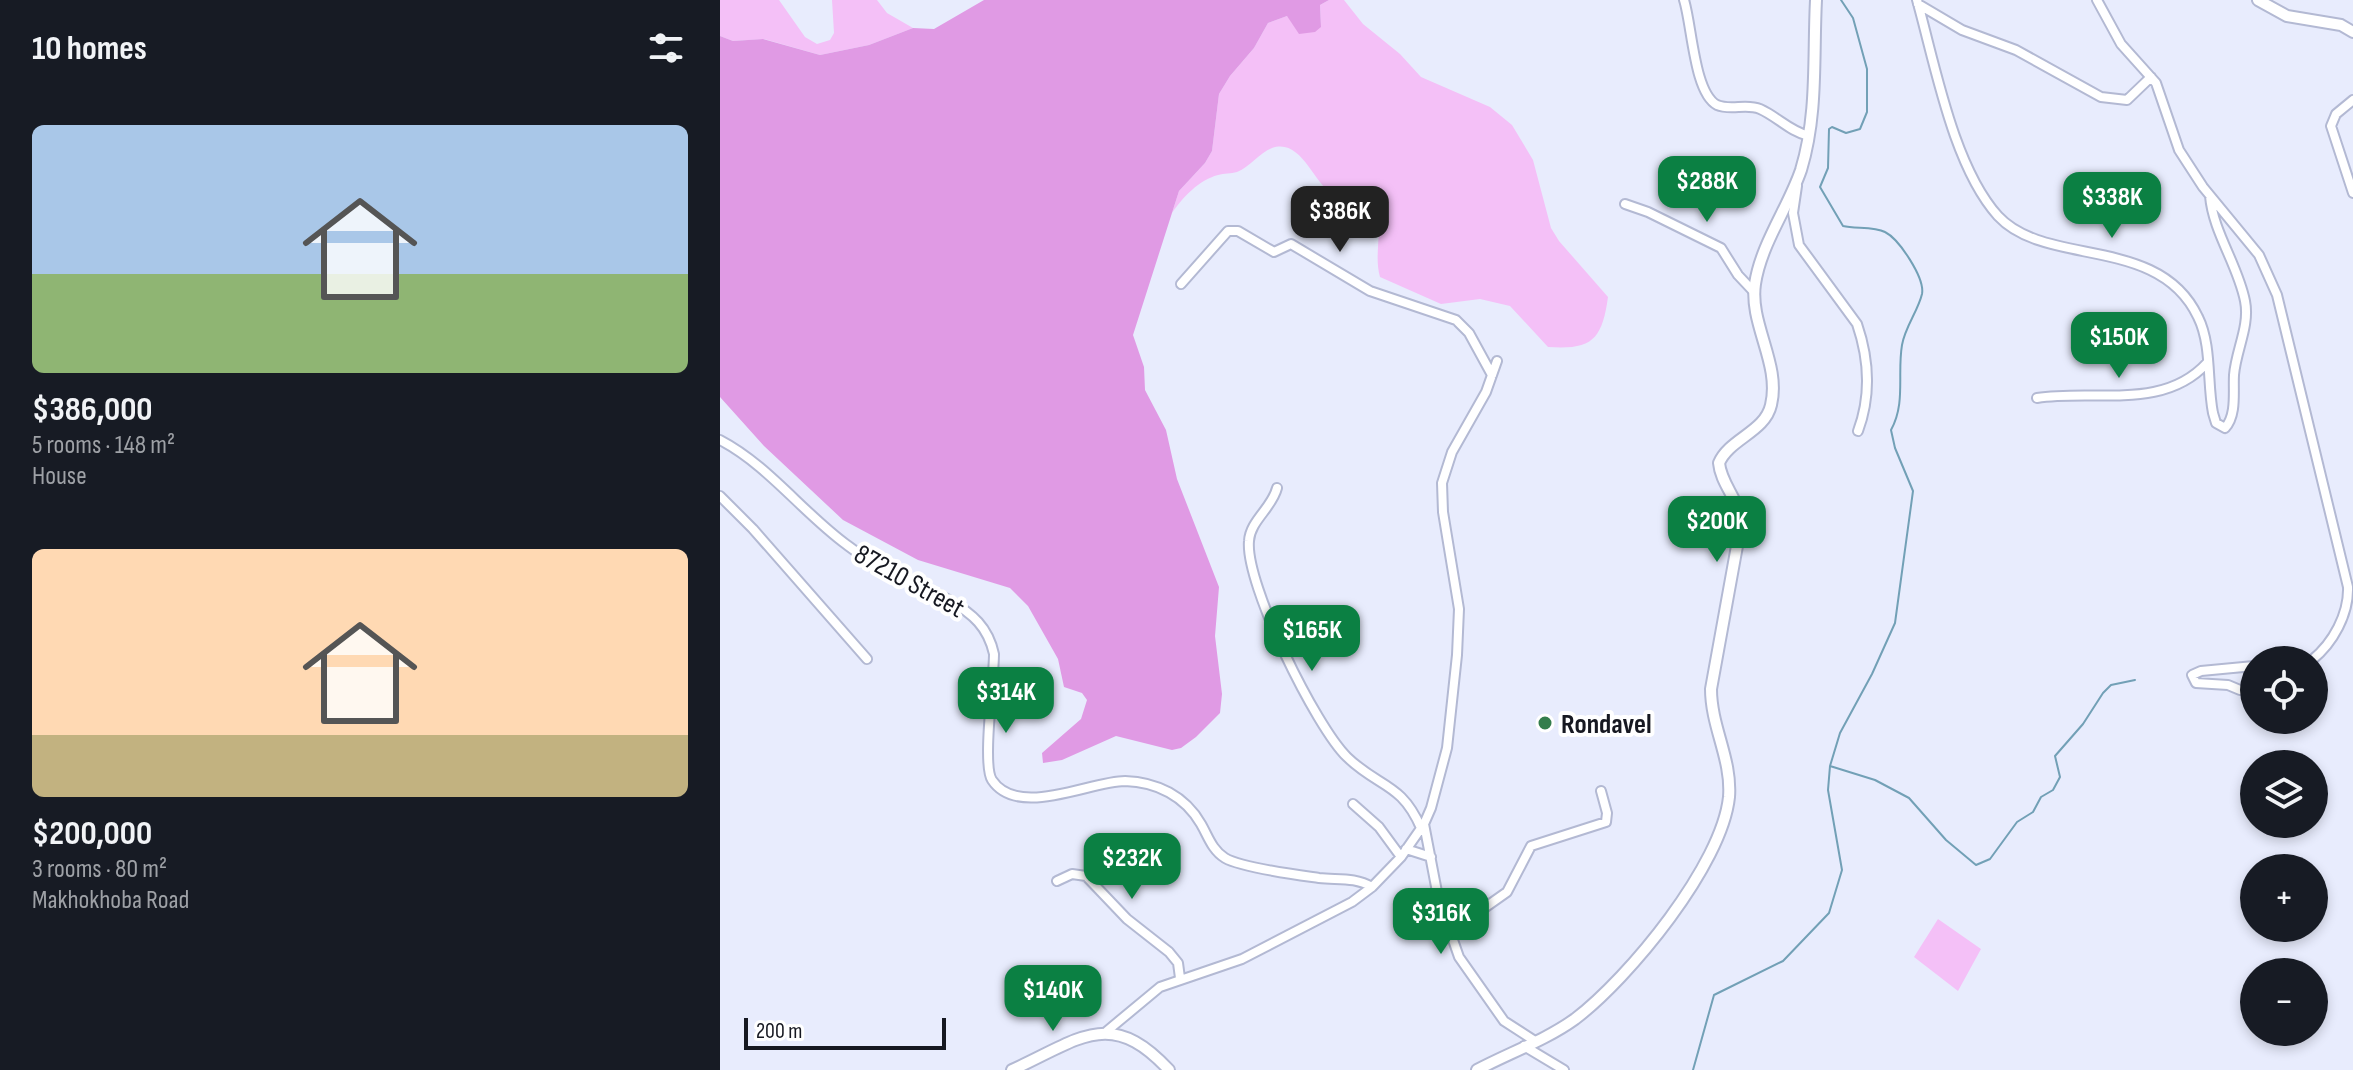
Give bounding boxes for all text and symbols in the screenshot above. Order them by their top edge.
icon: filters [644,26,688,70]
text: 10 homes [32,28,147,69]
pin: $288K [1651,156,1763,224]
text: $288K [1676,166,1738,197]
pin: $338K [2056,172,2168,240]
icon: home [288,177,432,321]
text: $338K [2081,182,2143,213]
pin: $386K [1284,186,1396,254]
text: $386K [1309,196,1371,227]
pin: $150K [2063,312,2175,380]
text: $150K [2089,322,2149,353]
text: $386,000 [32,389,153,430]
text: 5 rooms · 148 m² [32,430,175,461]
text: House [32,461,87,492]
pin: $200K [1661,496,1773,564]
text: $200K [1686,506,1748,537]
street label: 87210 Street [848,538,970,625]
icon: home [288,601,432,745]
pin: $165K [1256,605,1368,673]
text: $165K [1282,615,1342,646]
map controls [2240,646,2328,1046]
button: locate [2240,646,2328,734]
pin: $314K [950,667,1062,735]
text: $314K [976,677,1036,708]
place label: Rondavel [1561,708,1652,741]
marker: Rondavel [1536,714,1554,732]
button: layers [2240,750,2328,838]
text: $200,000 [32,813,152,854]
pin: $232K [1076,833,1188,901]
text: $232K [1102,843,1162,874]
text: 3 rooms · 80 m² [32,854,167,885]
button: + [2240,854,2328,942]
text: Makhokhoba Road [32,885,189,916]
pin: $316K [1385,888,1497,956]
text: $316K [1411,898,1471,929]
button: − [2240,958,2328,1046]
pin: $140K [997,965,1109,1033]
text: $140K [1023,975,1084,1006]
scale bar [744,1014,946,1050]
text: 200 m [756,1018,802,1045]

